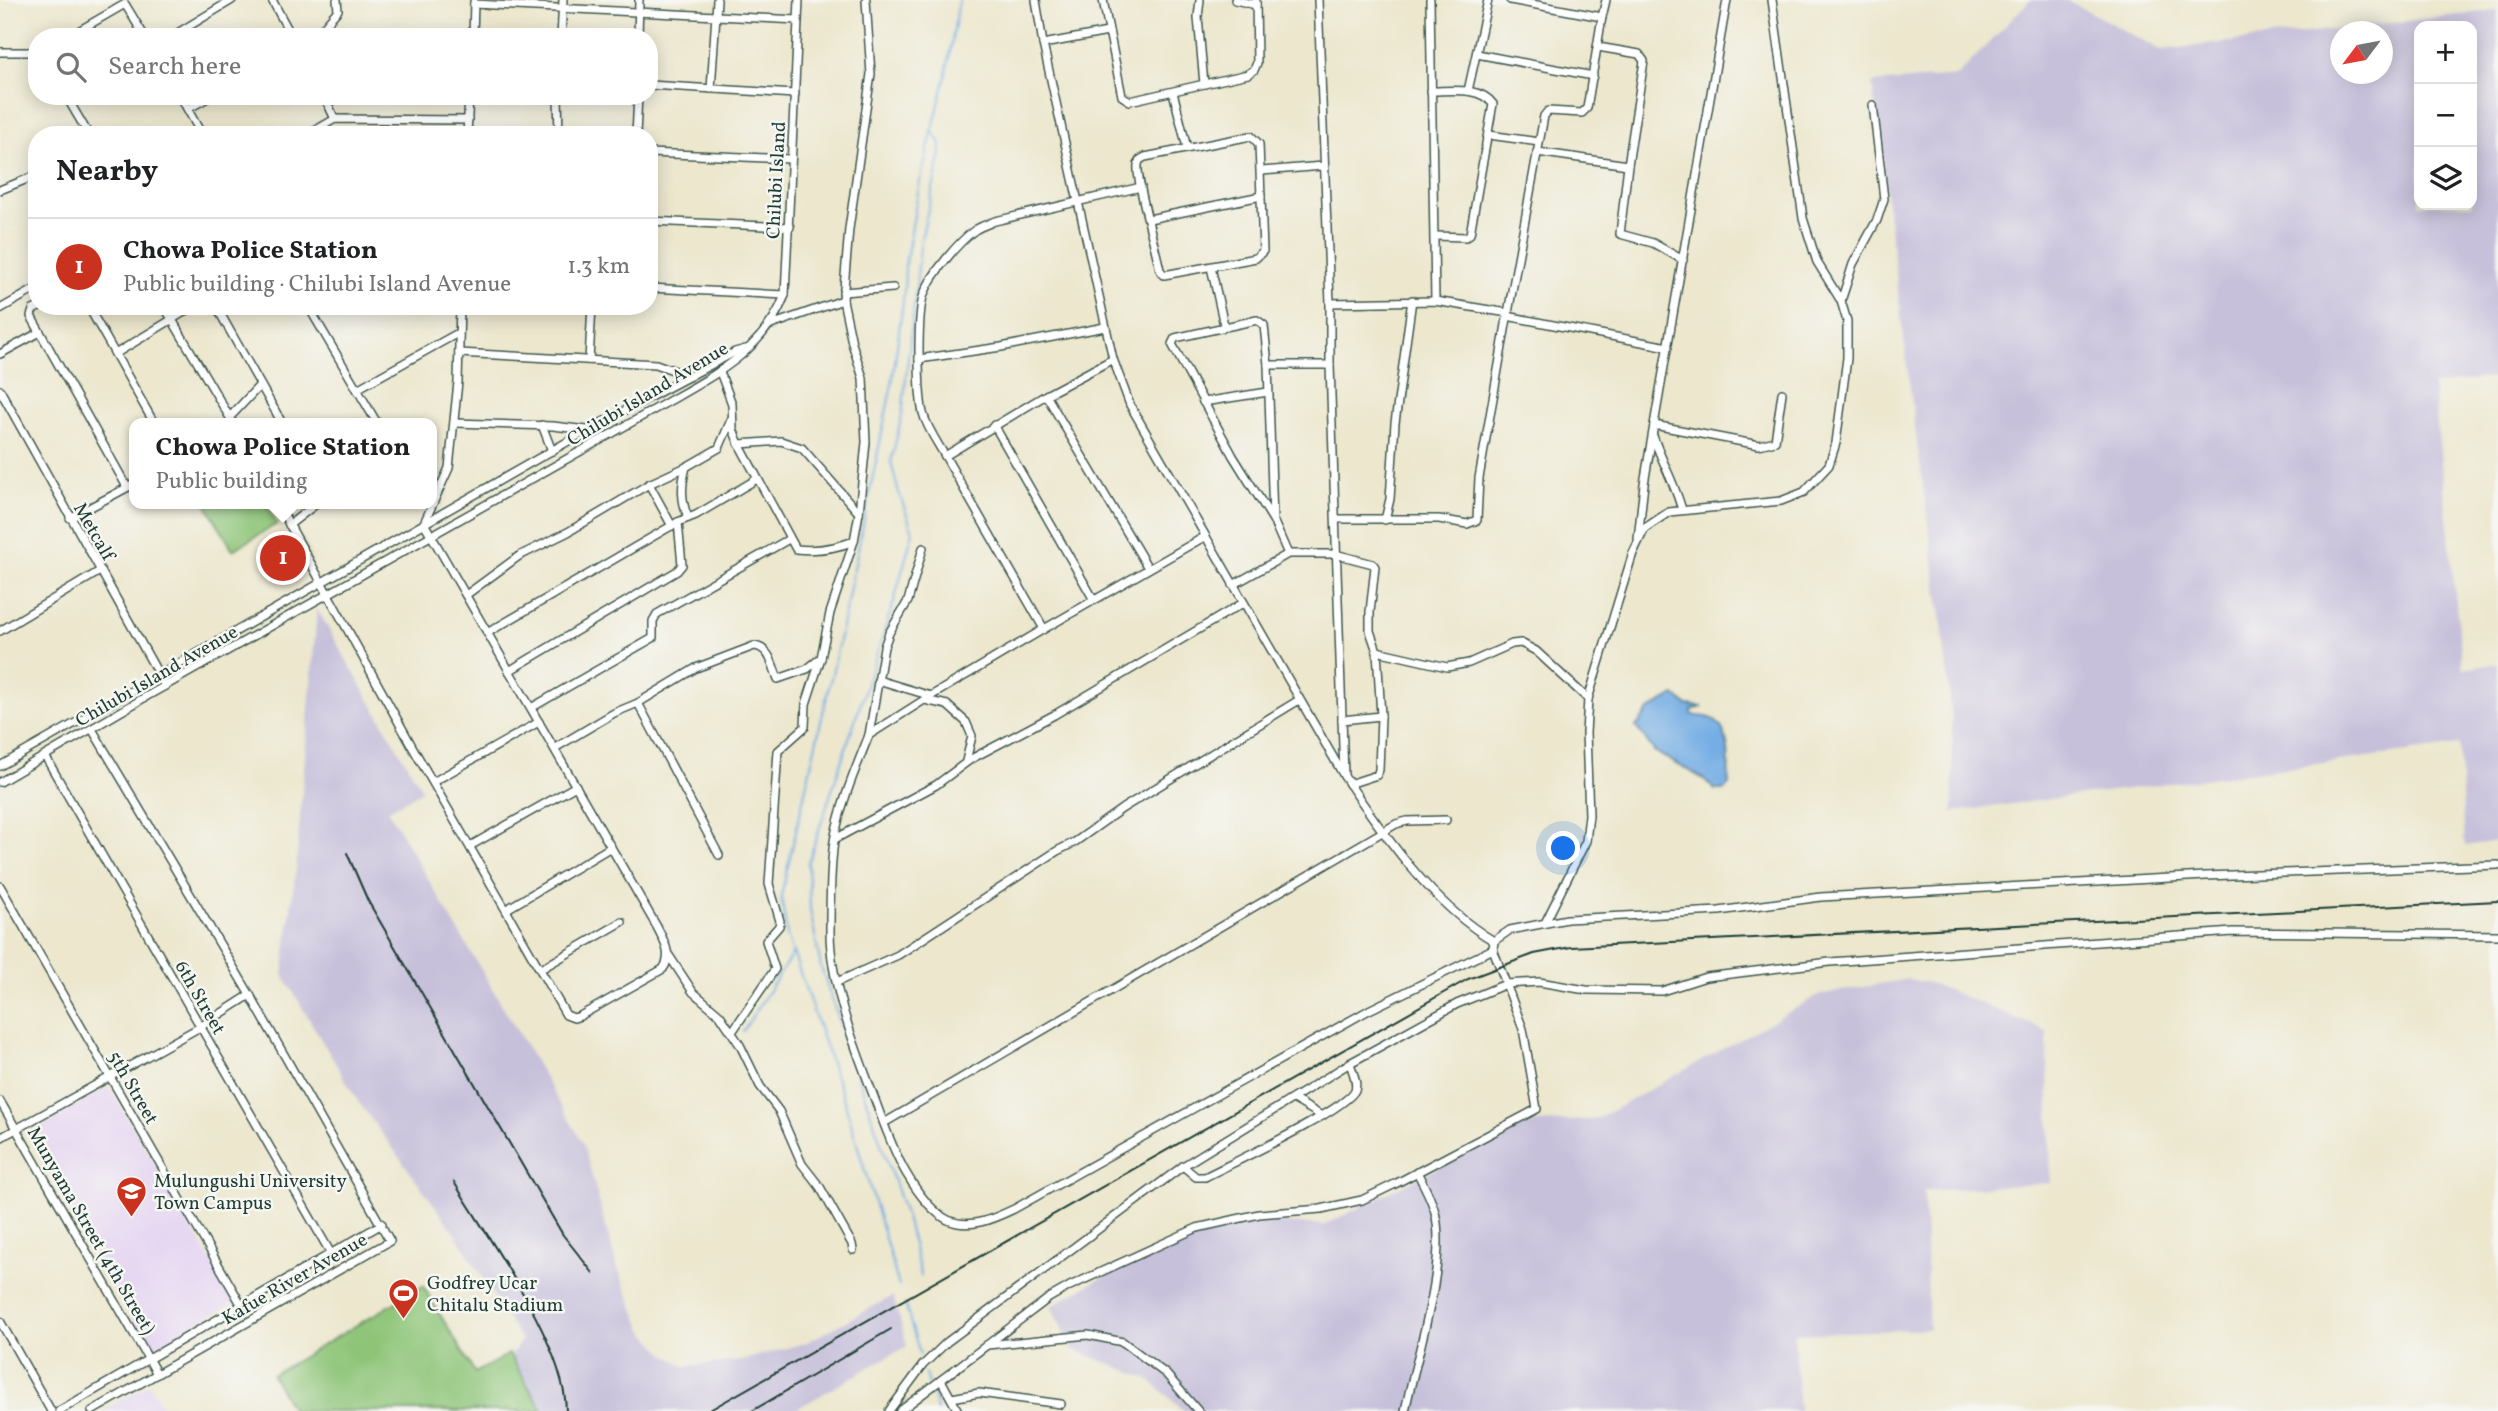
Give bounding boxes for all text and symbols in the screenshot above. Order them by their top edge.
north arrow [2330,21,2393,84]
map controls [2414,21,2477,210]
button: + [2414,21,2477,84]
search box [28,28,658,105]
icon: search [52,48,90,86]
text: Search here [108,49,241,85]
button: − [2414,84,2477,147]
street label: Chilubi Island [761,121,793,240]
button: layers [2414,147,2477,210]
text: Nearby [56,151,158,193]
text: Chowa Police Station [123,233,378,269]
text: 1 [74,251,84,283]
text: 1.3 km [567,251,630,283]
text: Public building · Chilubi Island Avenue [123,269,511,301]
street label: Chilubi Island Avenue [563,336,733,453]
popup [129,418,437,509]
text: Chowa Police Station [156,430,410,466]
text: Public building [156,466,308,498]
street label: Metcalf [66,498,121,567]
pin: 1 [260,532,306,584]
street label: Chilubi Island Avenue [71,620,243,734]
your location [1546,831,1580,865]
street label: 6th Street [168,956,231,1040]
street label: 5th Street [101,1047,164,1130]
street label: Munyama Street (4th Street) [20,1122,161,1340]
place label: Mulungushi University Town Campus [154,1169,347,1217]
school or university icon: Mulungushi University Town Campus [114,1174,148,1218]
street label: Kafue River Avenue [218,1228,372,1332]
place label: Godfrey Ucar Chitalu Stadium [427,1271,564,1319]
sports icon: Godfrey Ucar Chitalu Stadium [387,1276,421,1320]

